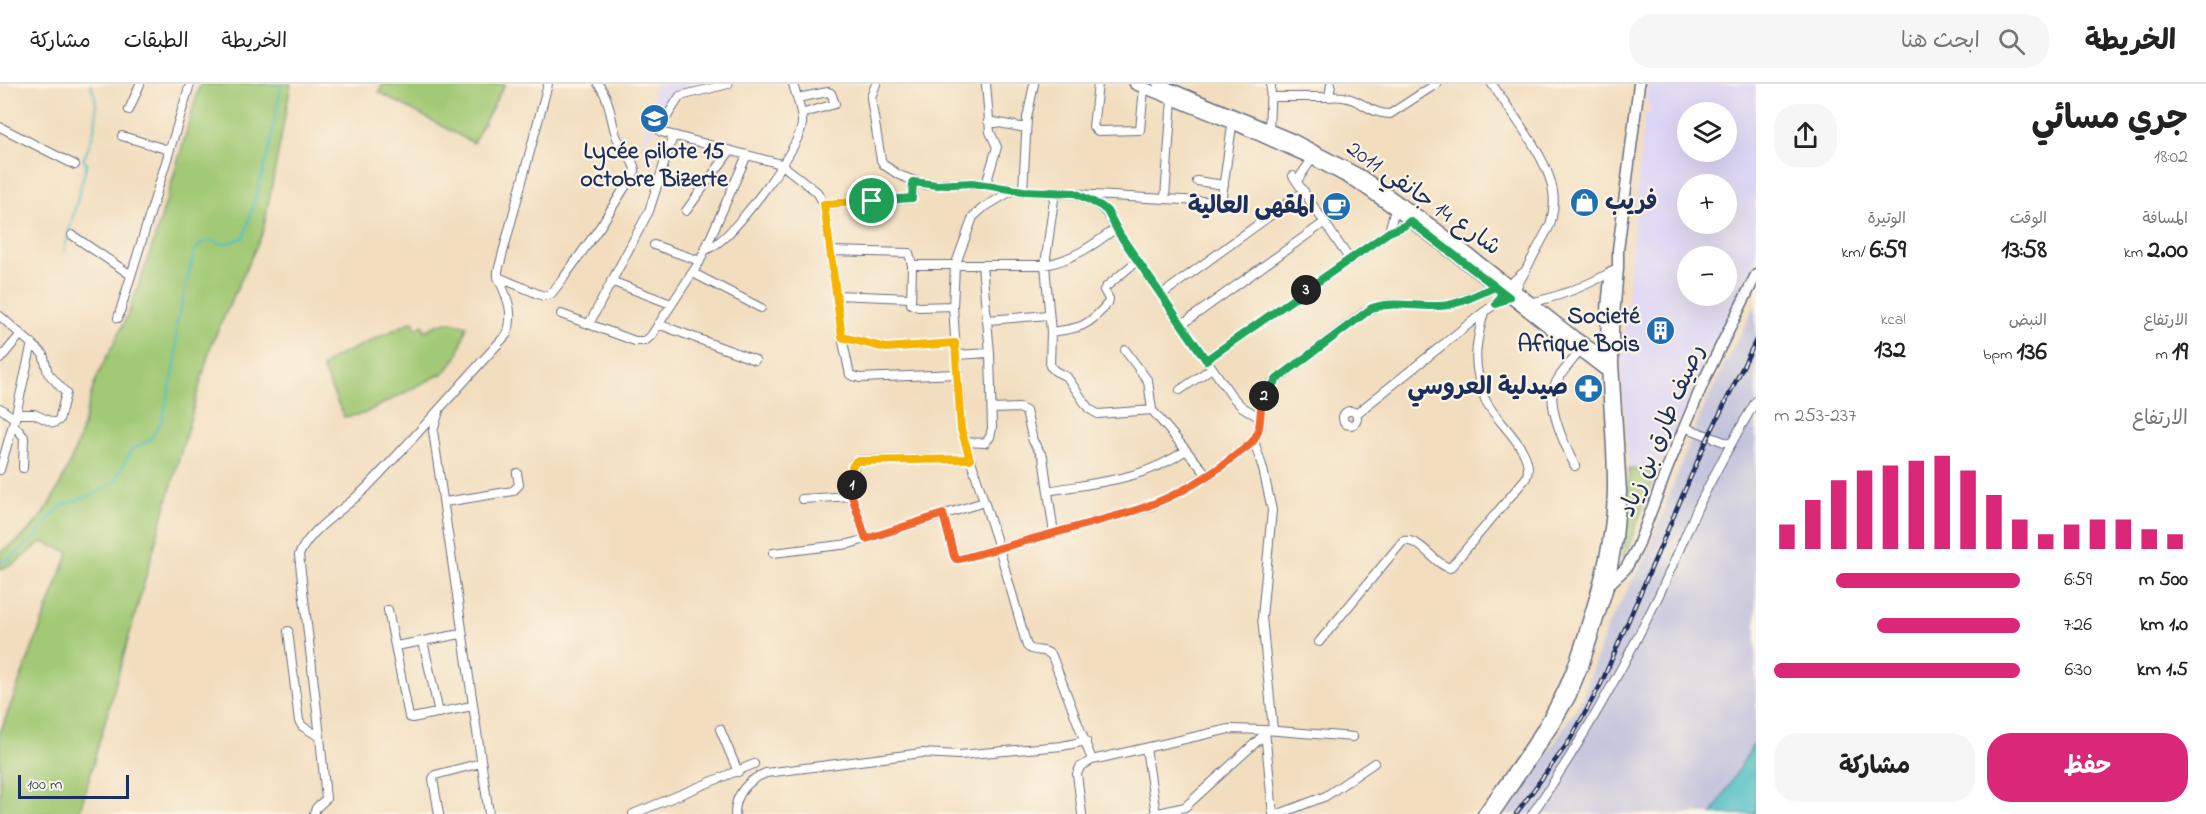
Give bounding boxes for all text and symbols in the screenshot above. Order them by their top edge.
search box [1629,14,2049,68]
text: الخريطة [2085,22,2176,63]
icon: search [1995,25,2028,58]
text: ابحث هنا [1901,26,1980,58]
text: مشاركة [30,27,91,57]
text: الطبقات [124,27,189,57]
text: الخريطة [222,27,287,57]
text: جري مسائي [2031,96,2188,144]
map controls [1677,102,1737,306]
button: layers [1677,102,1737,162]
school or university icon: Lycée pilote 15 octobre Bizerte [638,103,670,135]
button: share [1774,104,1837,167]
street label: شارع 14 جانفي 2011 [1338,132,1508,266]
place label: Lycée pilote 15 octobre Bizerte [580,135,729,198]
text: 18:02 [2154,143,2188,172]
button: + [1677,174,1737,234]
pin [846,175,897,226]
icon: arrive [855,184,888,217]
place label: فريب [1605,186,1657,221]
shop icon: فريب [1568,187,1600,219]
place label: المقهى العالية [1188,190,1315,225]
cafe icon: المقهى العالية [1320,191,1352,223]
text: الوتيرة [1867,207,1906,231]
text: الوقت [2010,207,2047,231]
text: المسافة [2142,207,2188,231]
text: 6:59 [1870,232,1906,270]
text: 13:58 [2001,232,2047,270]
text: 2.00 [2147,232,2188,270]
text: /km [1841,241,1870,265]
text: km [2124,241,2147,265]
button: − [1677,246,1737,306]
pin: 3 [1291,275,1321,305]
text: 3 [1303,278,1309,302]
place label: Societé Afrique Bois [1517,300,1641,363]
text: kcal [1881,308,1906,332]
text: النبض [2009,309,2047,333]
text: الارتفاع [2143,309,2188,333]
building icon: Societé Afrique Bois [1645,315,1677,347]
text: 132 [1874,332,1906,370]
text: 136 [2017,334,2047,372]
text: 19 [2172,334,2188,372]
street label: رصيف طارق بن زياد [1611,339,1715,523]
text: bpm [1983,343,2017,367]
text: m [2155,343,2172,367]
place label: صيدلية العروسي [1407,371,1568,407]
pharmacy icon: صيدلية العروسي [1573,372,1605,404]
pin: 2 [1249,381,1279,411]
text: 2 [1260,384,1268,408]
text: 237–253 m [1774,402,1856,431]
text: الارتفاع [2132,405,2188,434]
pin: 1 [837,470,867,500]
text: 1 [849,473,855,497]
text: 6:59 [2064,566,2092,595]
text: 500 m [2139,566,2188,595]
text: 7:26 [2063,611,2092,640]
text: 1.0 km [2140,611,2188,640]
text: 6:30 [2065,656,2092,685]
text: 1.5 km [2137,656,2188,685]
button: مشاركة [1774,733,1975,802]
button: حفظ [1987,733,2188,802]
scale bar [18,772,129,800]
text: 100 m [27,773,62,797]

